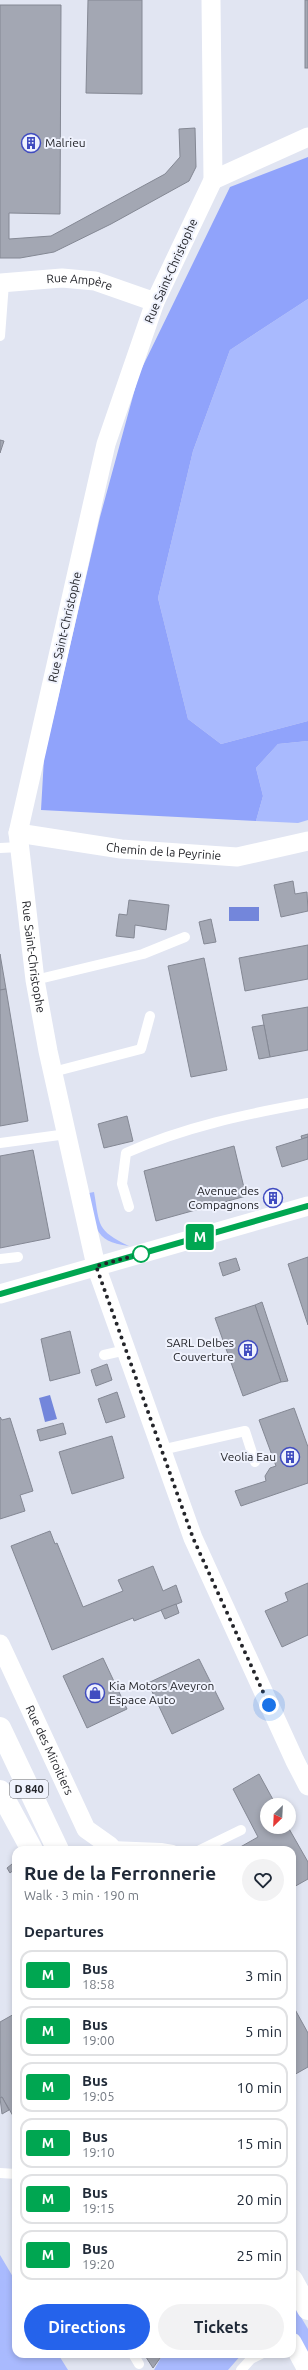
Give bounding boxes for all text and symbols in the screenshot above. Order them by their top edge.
building icon: Malrieu [20,132,42,154]
place label: Malrieu [45,136,86,149]
street label: Rue Saint-Christophe [142,217,199,325]
street label: Rue Ampère [46,271,114,293]
street label: Rue Saint-Christophe [45,570,84,683]
street label: Chemin de la Peyrinie [105,840,222,862]
street label: Rue Saint-Christophe [20,900,48,1014]
place label: Avenue des Compagnons [188,1184,259,1211]
building icon: Avenue des Compagnons [262,1187,284,1209]
line badge: M [187,1224,213,1250]
text: M [194,1229,206,1245]
unlabelled marker [132,1245,150,1263]
place label: SARL Delbes Couverture [166,1336,234,1363]
building icon: SARL Delbes Couverture [237,1339,259,1361]
building icon: Veolia Eau [279,1446,301,1468]
place label: Veolia Eau [220,1450,276,1463]
place label: Kia Motors Aveyron Espace Auto [109,1679,214,1706]
shop icon: Kia Motors Aveyron Espace Auto [84,1682,106,1704]
your location [259,1695,279,1715]
street label: Rue des Miroitiers [23,1703,76,1797]
road number: D 840 [10,1780,48,1798]
north arrow [260,1798,296,1834]
map controls [260,1798,296,1834]
button: heart [242,1859,284,1901]
text: Rue de la Ferronnerie [24,1862,216,1884]
text: Walk · 3 min · 190 m [24,1888,139,1902]
text: Departures [24,1923,104,1940]
text: Bus [82,1960,108,1977]
text: M [42,1967,54,1983]
text: 3 min [245,1967,282,1984]
text: 18:58 [82,1977,115,1991]
text: Bus [82,2016,108,2033]
text: M [42,2023,54,2039]
text: 5 min [245,2023,282,2040]
text: 19:00 [82,2033,115,2047]
text: Bus [82,2072,108,2089]
text: M [42,2079,54,2095]
text: 10 min [236,2079,282,2096]
text: 19:05 [82,2089,115,2103]
text: Bus [82,2128,108,2145]
text: M [42,2135,54,2151]
text: 15 min [236,2135,282,2152]
text: 19:10 [82,2145,115,2159]
text: Bus [82,2184,108,2201]
text: M [42,2191,54,2207]
text: 20 min [236,2191,282,2208]
text: 19:15 [82,2201,115,2215]
text: Bus [82,2240,108,2257]
text: M [42,2247,54,2263]
text: 25 min [236,2247,282,2264]
text: 19:20 [82,2257,115,2271]
button: Directions [24,2304,150,2350]
button: Tickets [158,2304,284,2350]

